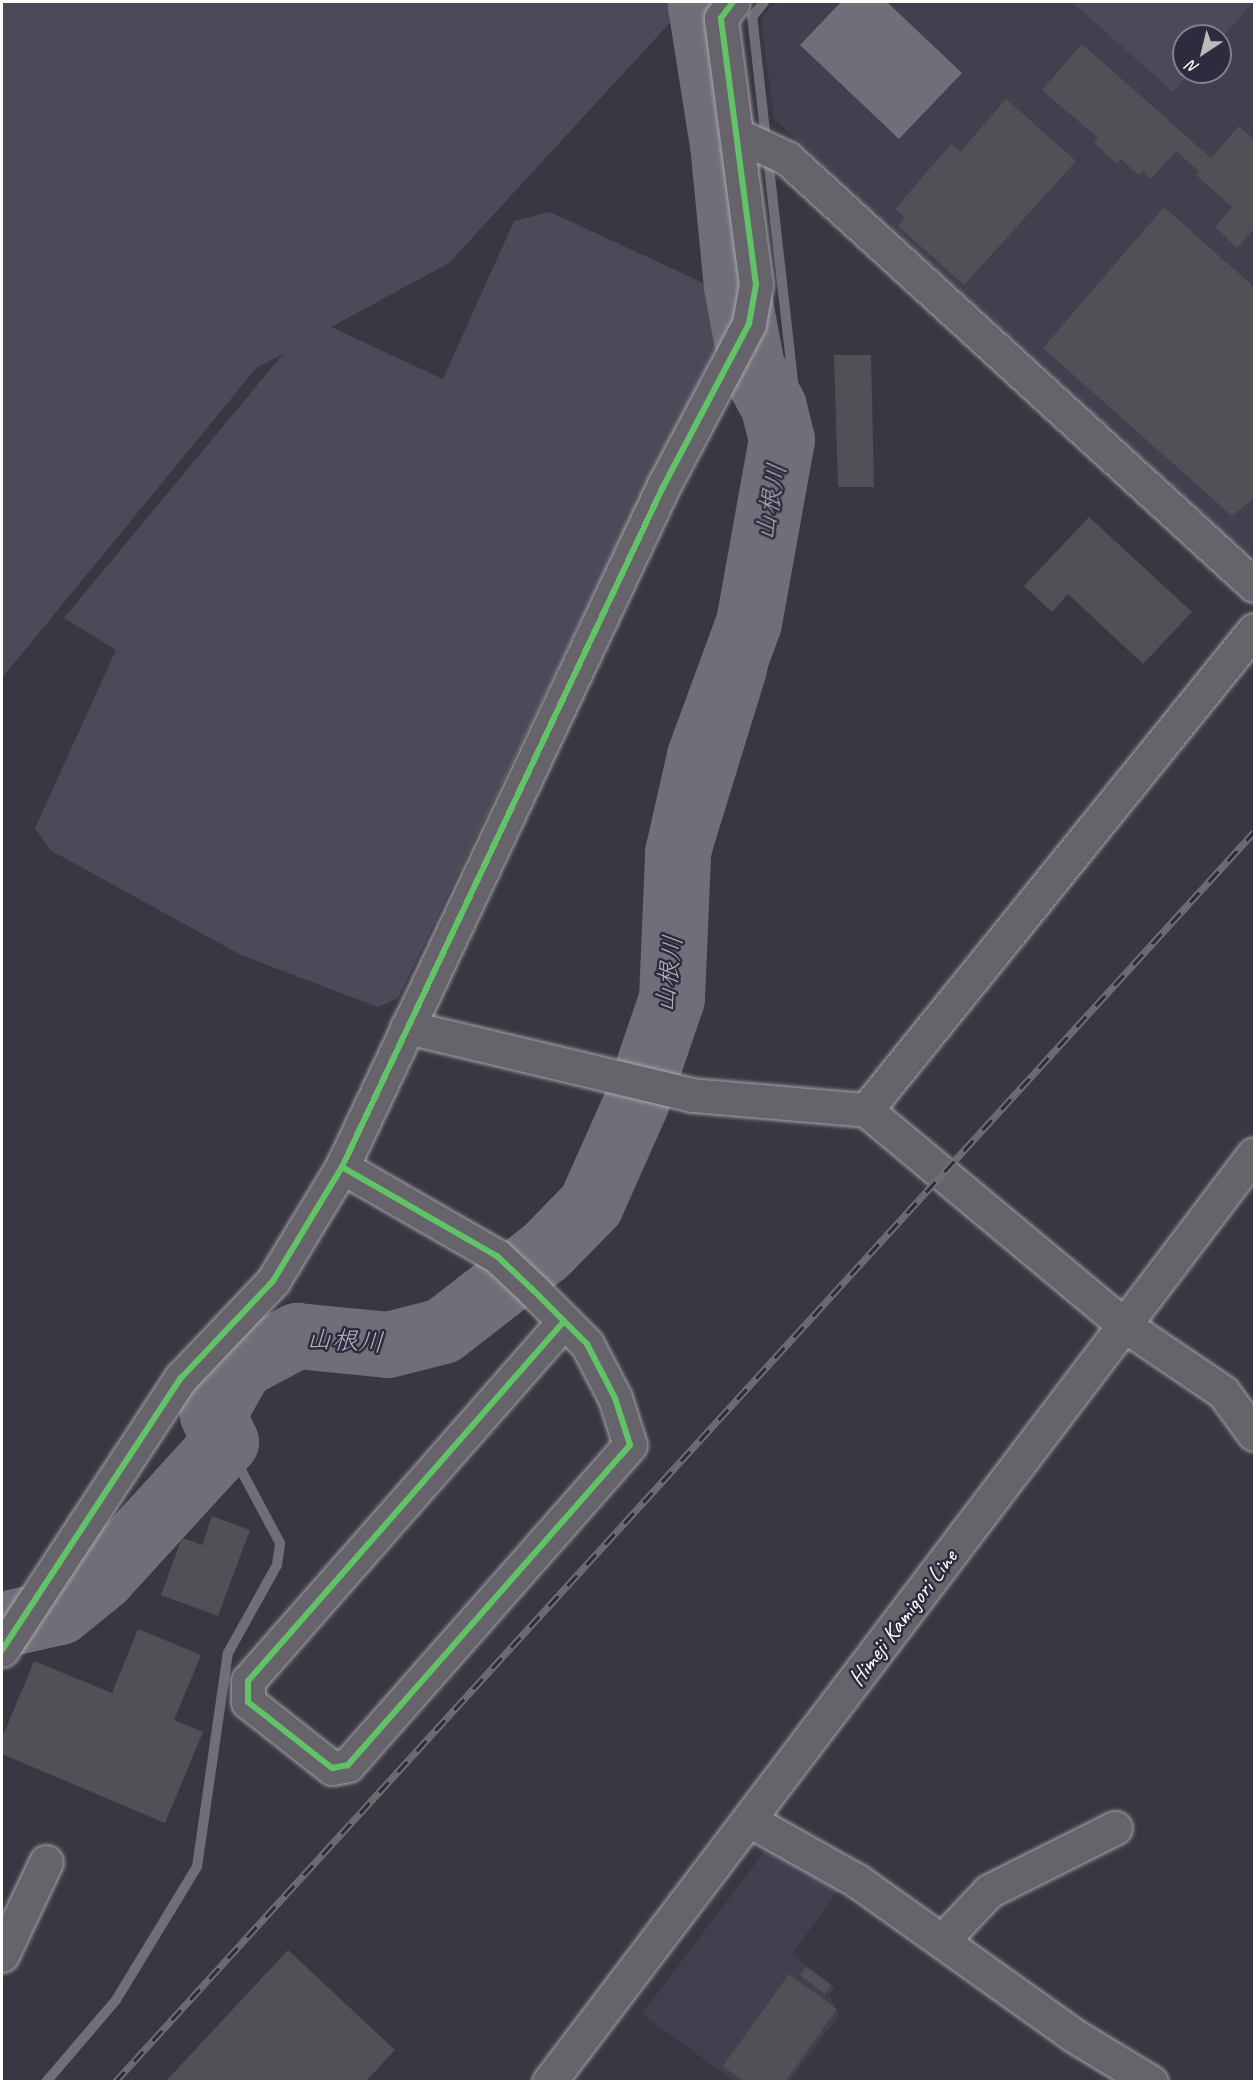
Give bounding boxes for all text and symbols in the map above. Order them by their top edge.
north arrow [1172,24,1232,84]
text: N [1183,56,1203,78]
water label: 山根川 [749,461,793,543]
water label: 山根川 [649,933,689,1015]
water label: 山根川 [305,1323,385,1359]
street label: Himeji Kamigori Line [842,1544,964,1692]

